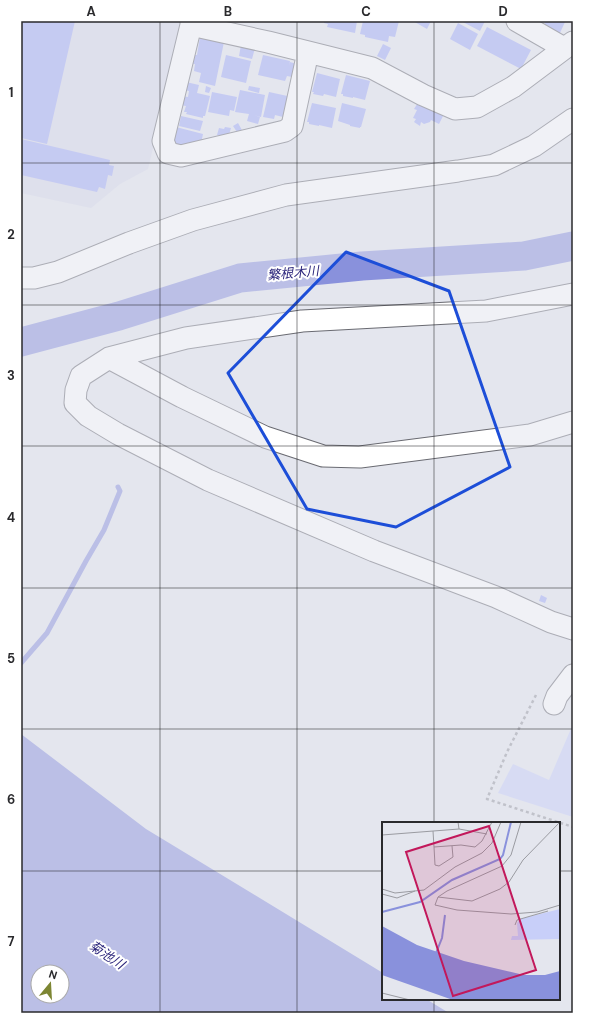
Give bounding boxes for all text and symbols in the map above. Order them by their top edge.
text: A [86,3,96,20]
text: B [224,3,232,20]
text: C [361,3,371,20]
text: D [498,3,508,20]
text: 1 [9,84,13,101]
text: 2 [7,226,15,243]
water label: 繁根木川 [266,262,322,284]
text: 3 [7,367,15,384]
text: 4 [7,509,15,526]
text: 5 [7,650,15,667]
text: 6 [7,791,15,808]
inset map [382,822,560,1000]
text: 7 [8,933,15,950]
water label: 菊池川 [86,937,130,974]
north arrow [30,964,70,1004]
text: N [47,967,59,982]

